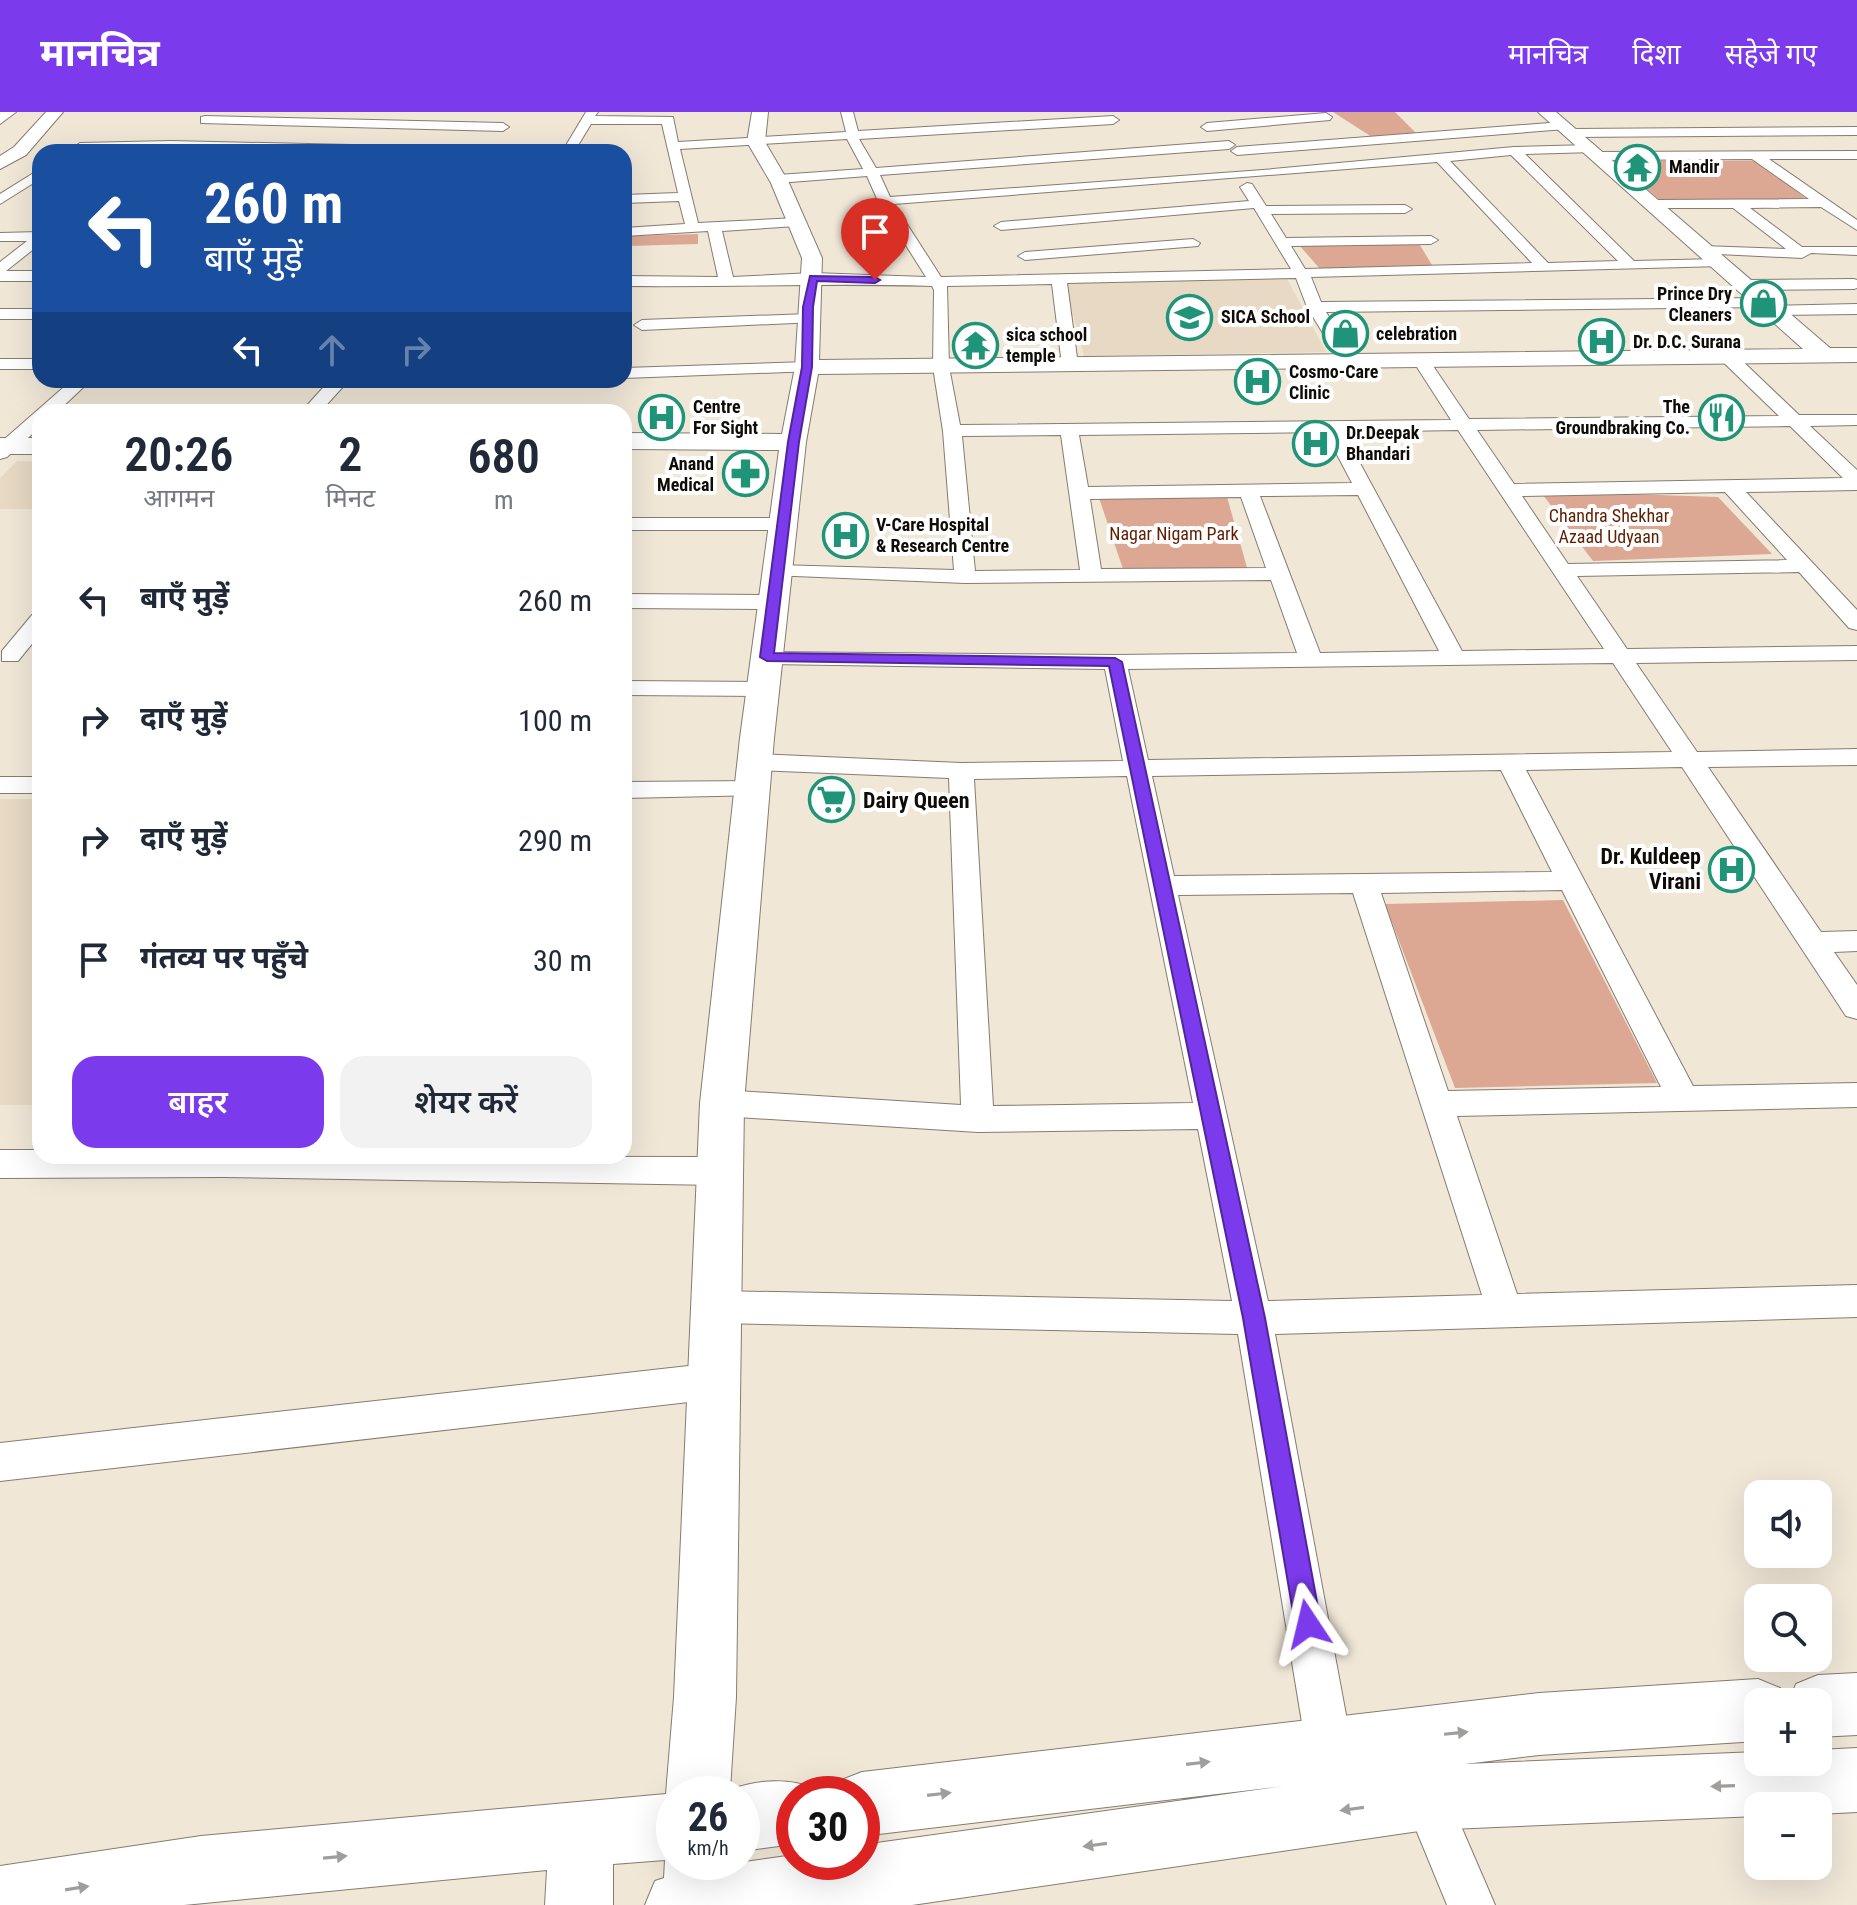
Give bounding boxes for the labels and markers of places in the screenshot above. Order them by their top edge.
temple icon: Mandir [1614,143,1662,191]
place label: Mandir [1669,156,1719,177]
pin [841,198,909,280]
shop icon: Prince Dry Cleaners [1739,280,1787,328]
place label: Prince Dry Cleaners [1657,283,1732,325]
school or university icon: SICA School [1166,293,1214,341]
place label: SICA School [1221,306,1310,327]
shop icon: celebration [1321,310,1369,358]
hospital icon: Dr. D.C. Surana [1578,318,1626,366]
temple icon: sica school temple [951,321,999,369]
place label: celebration [1376,323,1457,344]
place label: sica school temple [1006,324,1087,366]
place label: Dr. D.C. Surana [1633,331,1741,352]
hospital icon: Cosmo-Care Clinic [1234,358,1282,406]
place label: Cosmo-Care Clinic [1289,361,1379,403]
hospital icon: Centre For Sight [638,393,686,441]
restaurant icon: The Groundbraking Co. [1697,393,1745,441]
place label: Centre For Sight [693,396,759,438]
place label: The Groundbraking Co. [1555,396,1690,438]
hospital icon: Dr.Deepak Bhandari [1291,419,1339,467]
place label: Dr.Deepak Bhandari [1346,422,1420,464]
pharmacy icon: Anand Medical [721,450,769,498]
place label: Anand Medical [657,453,714,495]
hospital icon: V-Care Hospital & Research Centre [821,511,869,559]
place label: V-Care Hospital & Research Centre [876,514,1010,556]
supermarket icon: Dairy Queen [808,776,856,824]
place label: Dairy Queen [863,788,970,813]
place label: Dr. Kuldeep Virani [1601,844,1701,894]
hospital icon: Dr. Kuldeep Virani [1708,845,1756,893]

